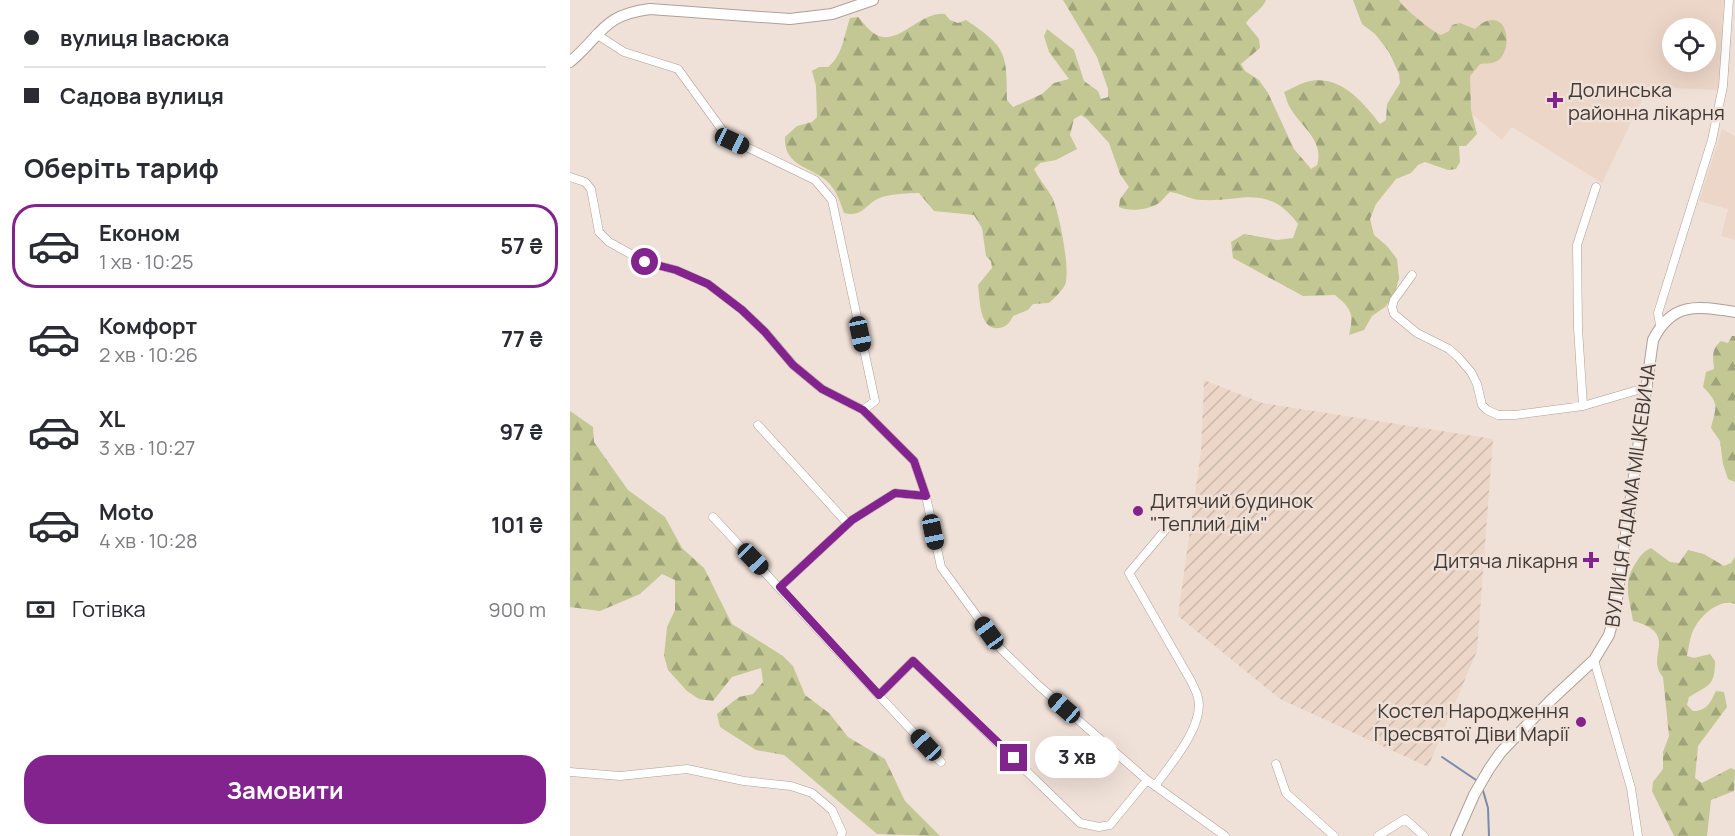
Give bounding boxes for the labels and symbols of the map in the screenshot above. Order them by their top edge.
place label: Долинська районна лікарня [1568,76,1725,126]
marker: Долинська районна лікарня [1546,91,1564,109]
car [712,125,752,157]
route start [631,248,658,275]
car [847,315,873,353]
street label: ВУЛИЦЯ АДАМА МІЦКЕВИЧА [1598,361,1662,629]
place label: Дитячий будинок "Теплий дім" [1150,487,1314,537]
marker: Дитячий будинок "Теплий дім" [1131,504,1145,518]
car [920,513,946,551]
car [734,540,772,578]
place label: Дитяча лікарня [1433,547,1578,574]
marker: Дитяча лікарня [1582,551,1600,569]
car [971,613,1007,653]
car [1045,689,1083,727]
place label: Костел Народження Пресвятої Діви Марії [1374,697,1570,747]
marker: Костел Народження Пресвятої Діви Марії [1574,715,1588,729]
car [907,726,945,764]
callout: 3 хв [1035,737,1119,779]
route end [1000,744,1027,771]

